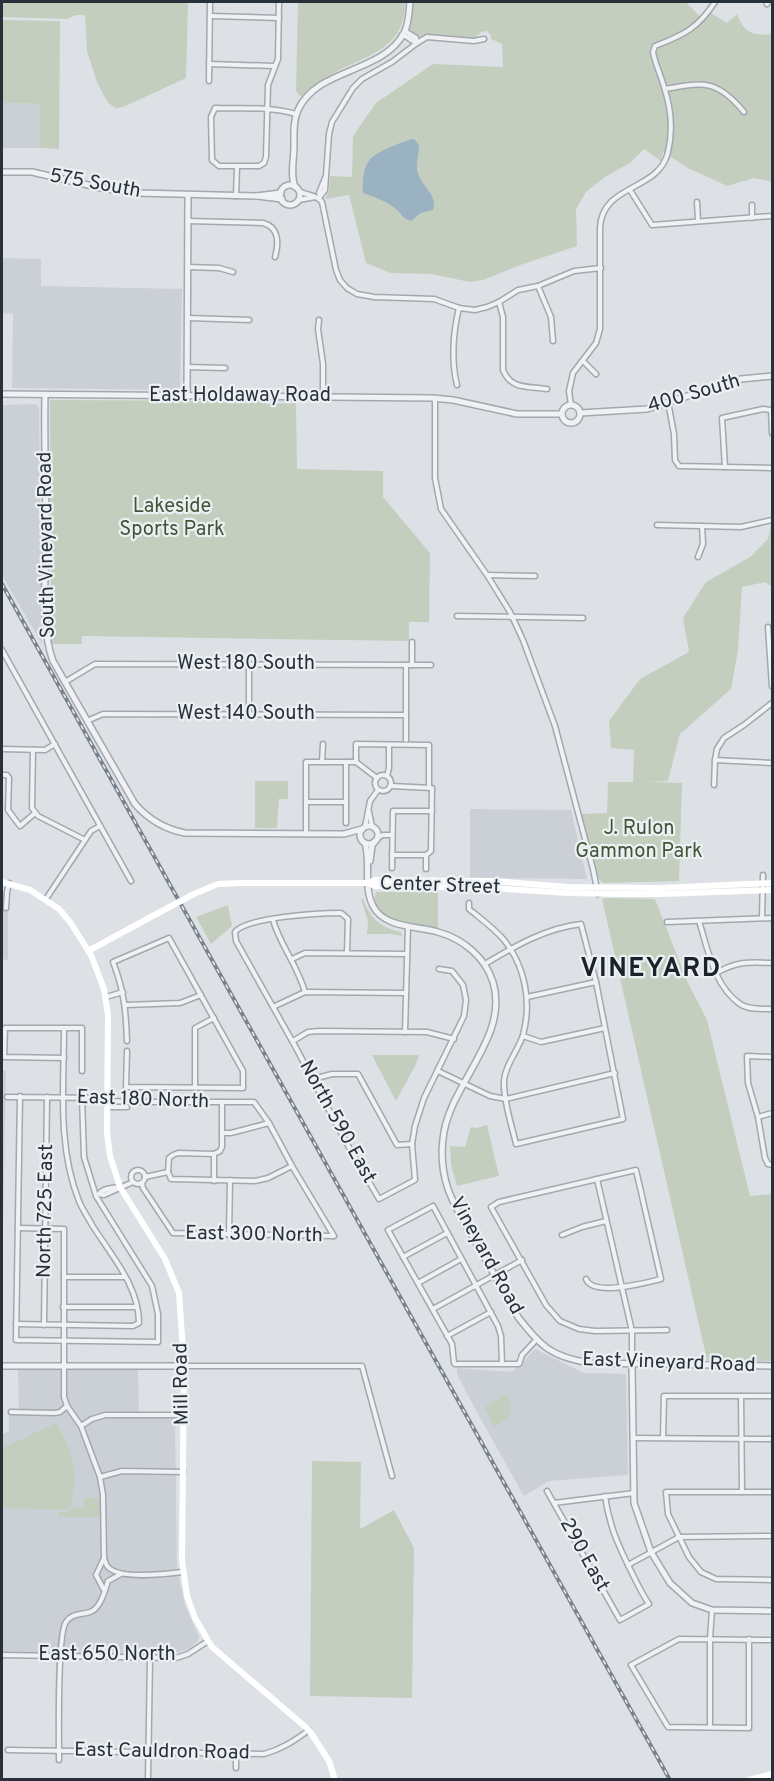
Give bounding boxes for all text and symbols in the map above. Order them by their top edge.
street label: 575 South [47,163,143,205]
street label: 400 South [645,368,743,420]
street label: East Holdaway Road [149,383,331,409]
street label: South Vineyard Road [32,451,62,639]
park label: Lakeside Sports Park [119,494,225,543]
street label: West 180 South [177,651,315,677]
street label: West 140 South [177,701,315,727]
park label: J. Rulon Gammon Park [575,816,703,865]
street label: Center Street [379,871,501,901]
district label: VINEYARD [580,953,722,986]
street label: North 590 East [292,1056,382,1188]
street label: East 180 North [76,1085,210,1115]
street label: North 725 East [32,1144,60,1278]
street label: Vineyard Road [443,1193,529,1319]
street label: East 300 North [185,1221,323,1249]
street label: Mill Road [168,1342,196,1426]
street label: East Vineyard Road [582,1347,756,1379]
street label: 290 East [553,1513,615,1597]
street label: East 650 North [38,1642,176,1668]
street label: East Cauldron Road [74,1737,250,1767]

